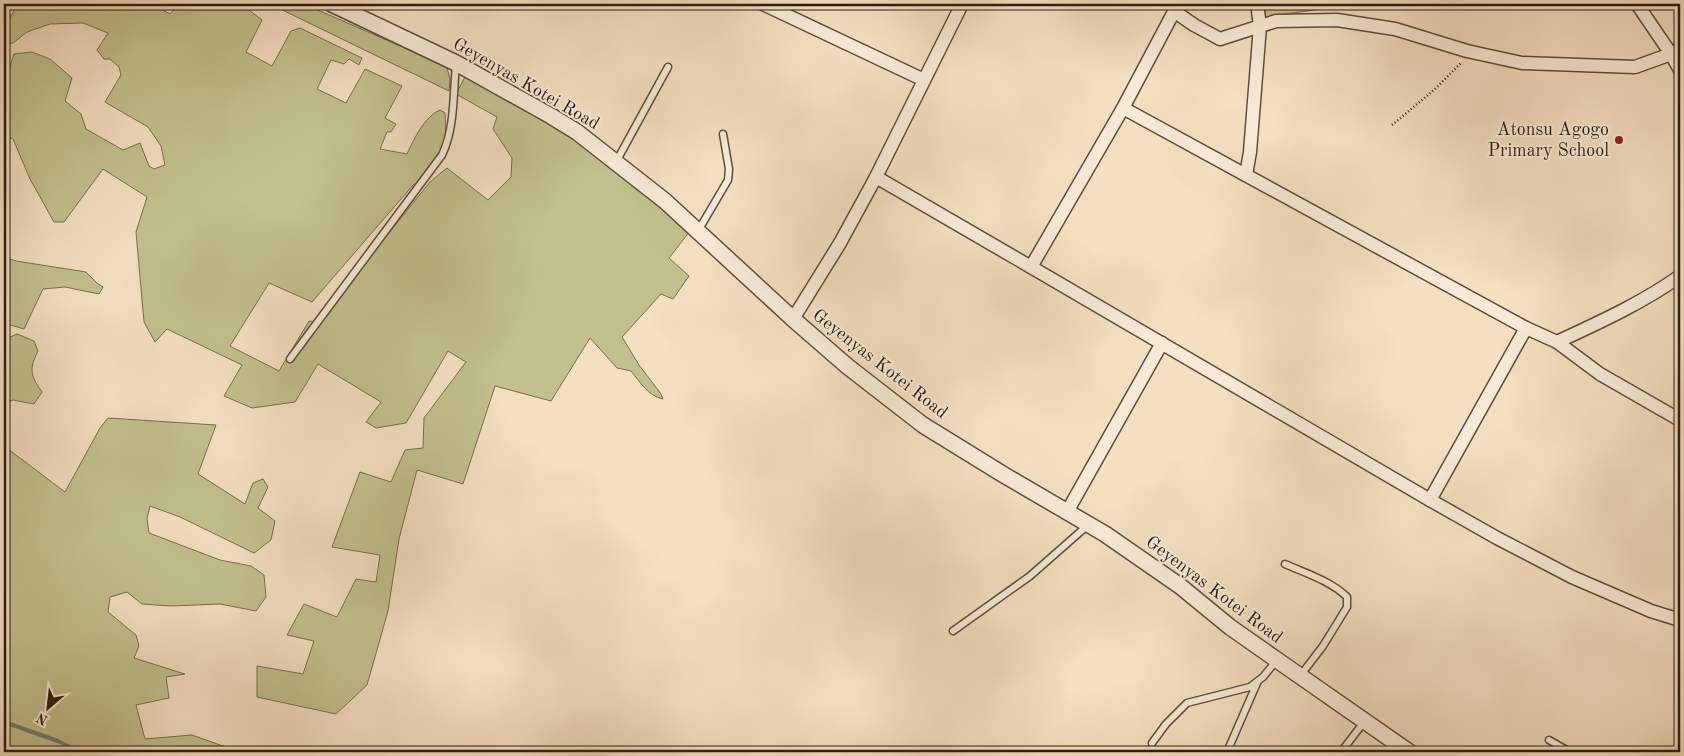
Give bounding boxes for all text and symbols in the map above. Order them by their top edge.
street label: Geyenyas Kotei Road [450,35,602,133]
place label: Atonsu Agogo Primary School [1488,121,1609,160]
marker: Atonsu Agogo Primary School [1613,134,1625,146]
street label: Geyenyas Kotei Road [809,306,951,422]
street label: Geyenyas Kotei Road [1142,533,1286,647]
north arrow [22,684,72,734]
text: N [34,710,50,727]

